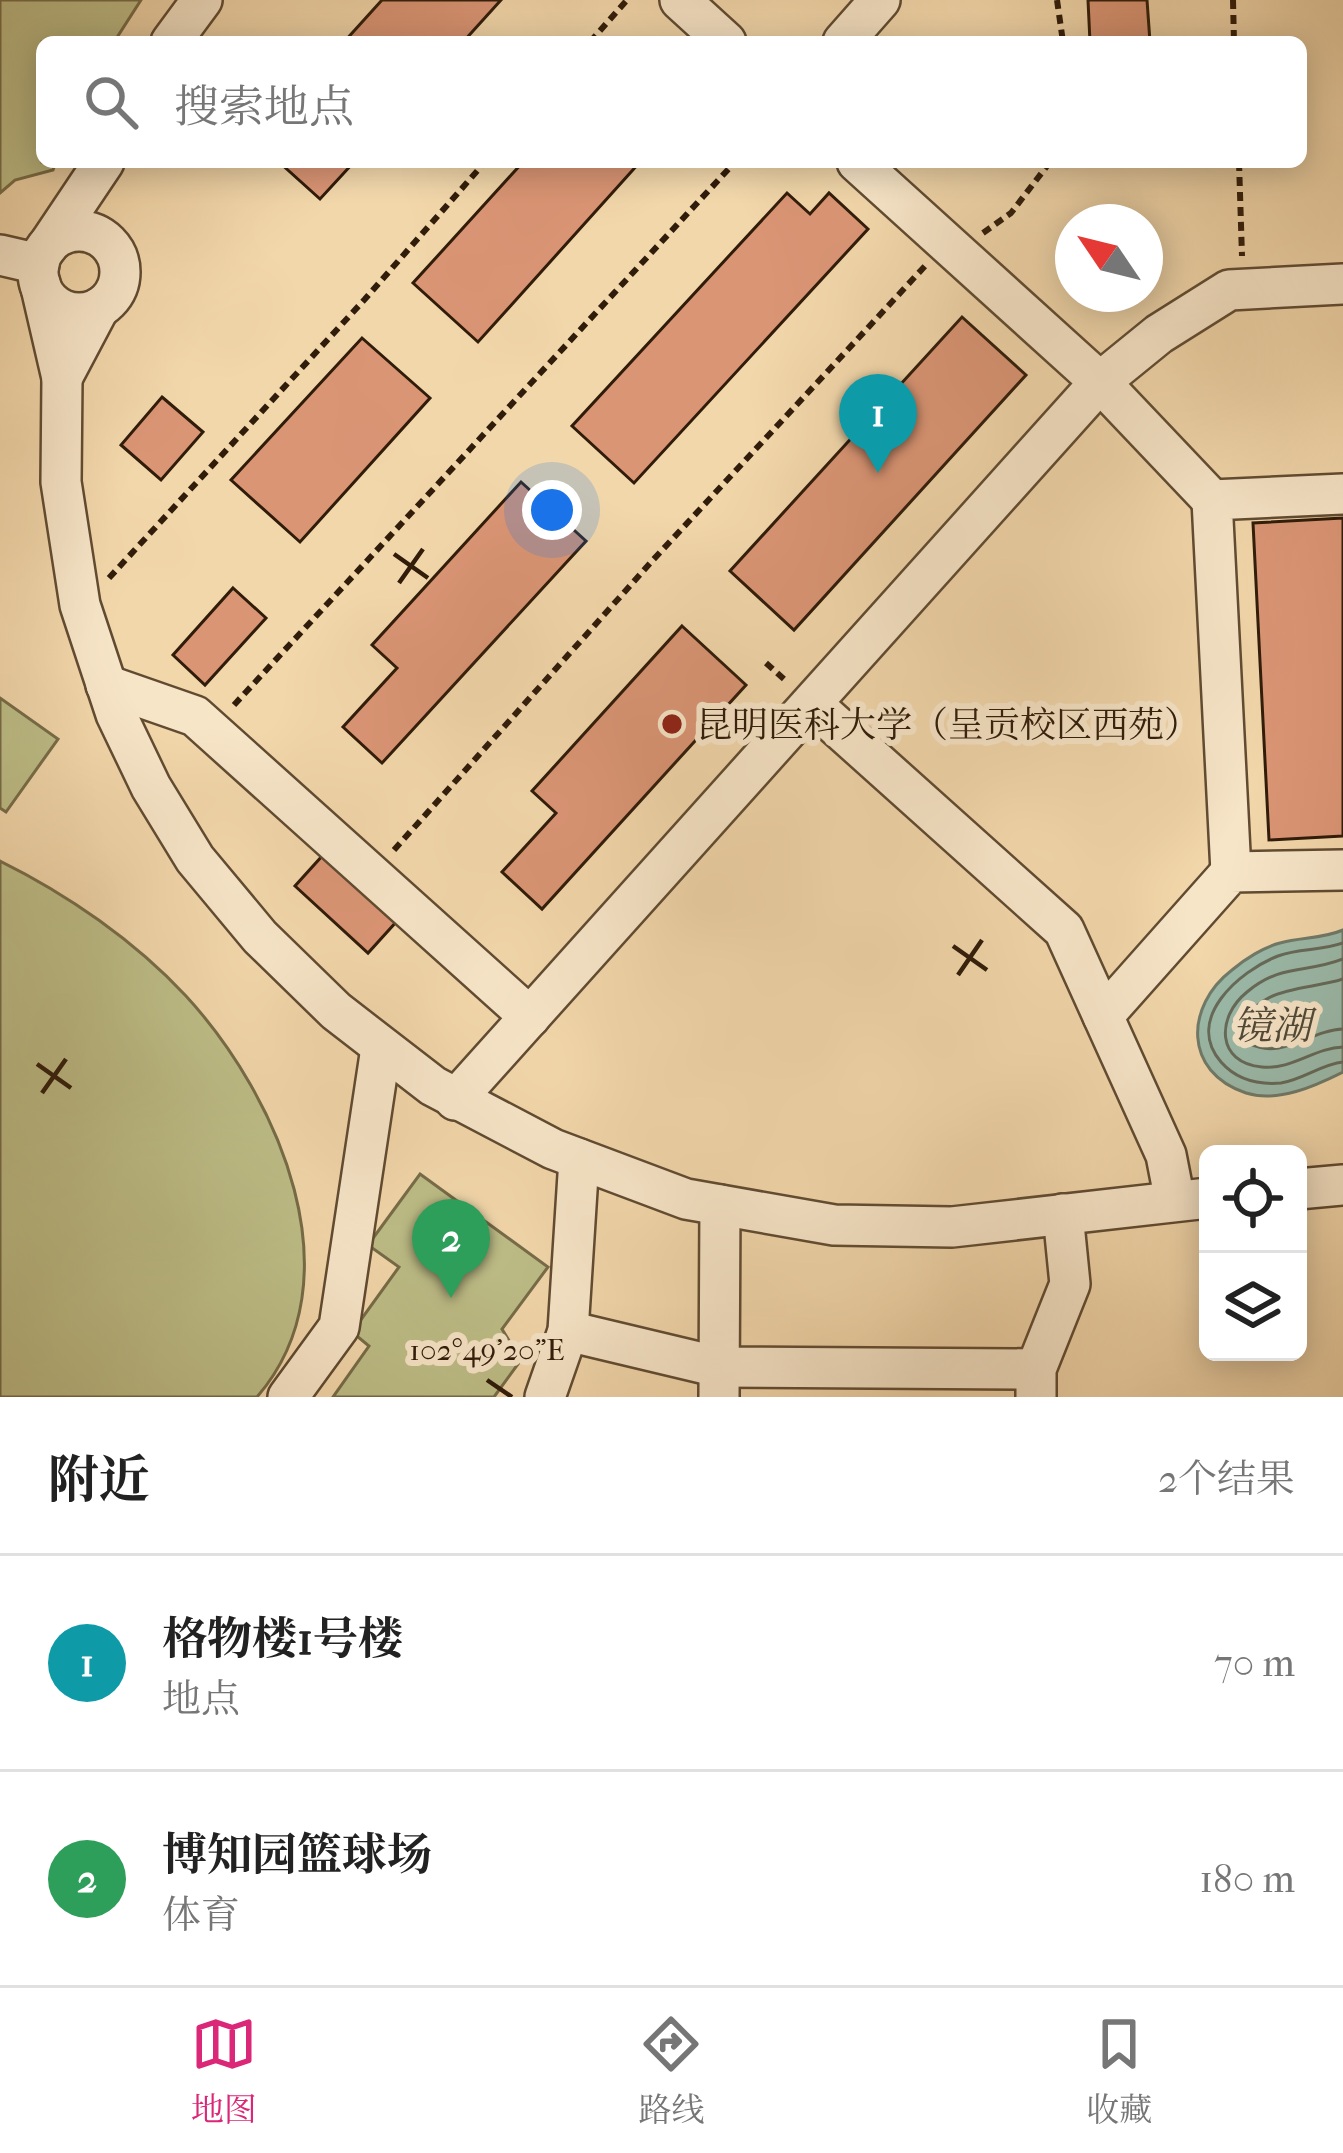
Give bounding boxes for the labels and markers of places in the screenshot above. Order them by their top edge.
pin: 1 [839,374,917,473]
place label: 昆明医科大学（呈贡校区西苑） [696,704,1200,746]
marker: 昆明医科大学（呈贡校区西苑） [659,711,685,737]
pin: 2 [412,1199,490,1298]

